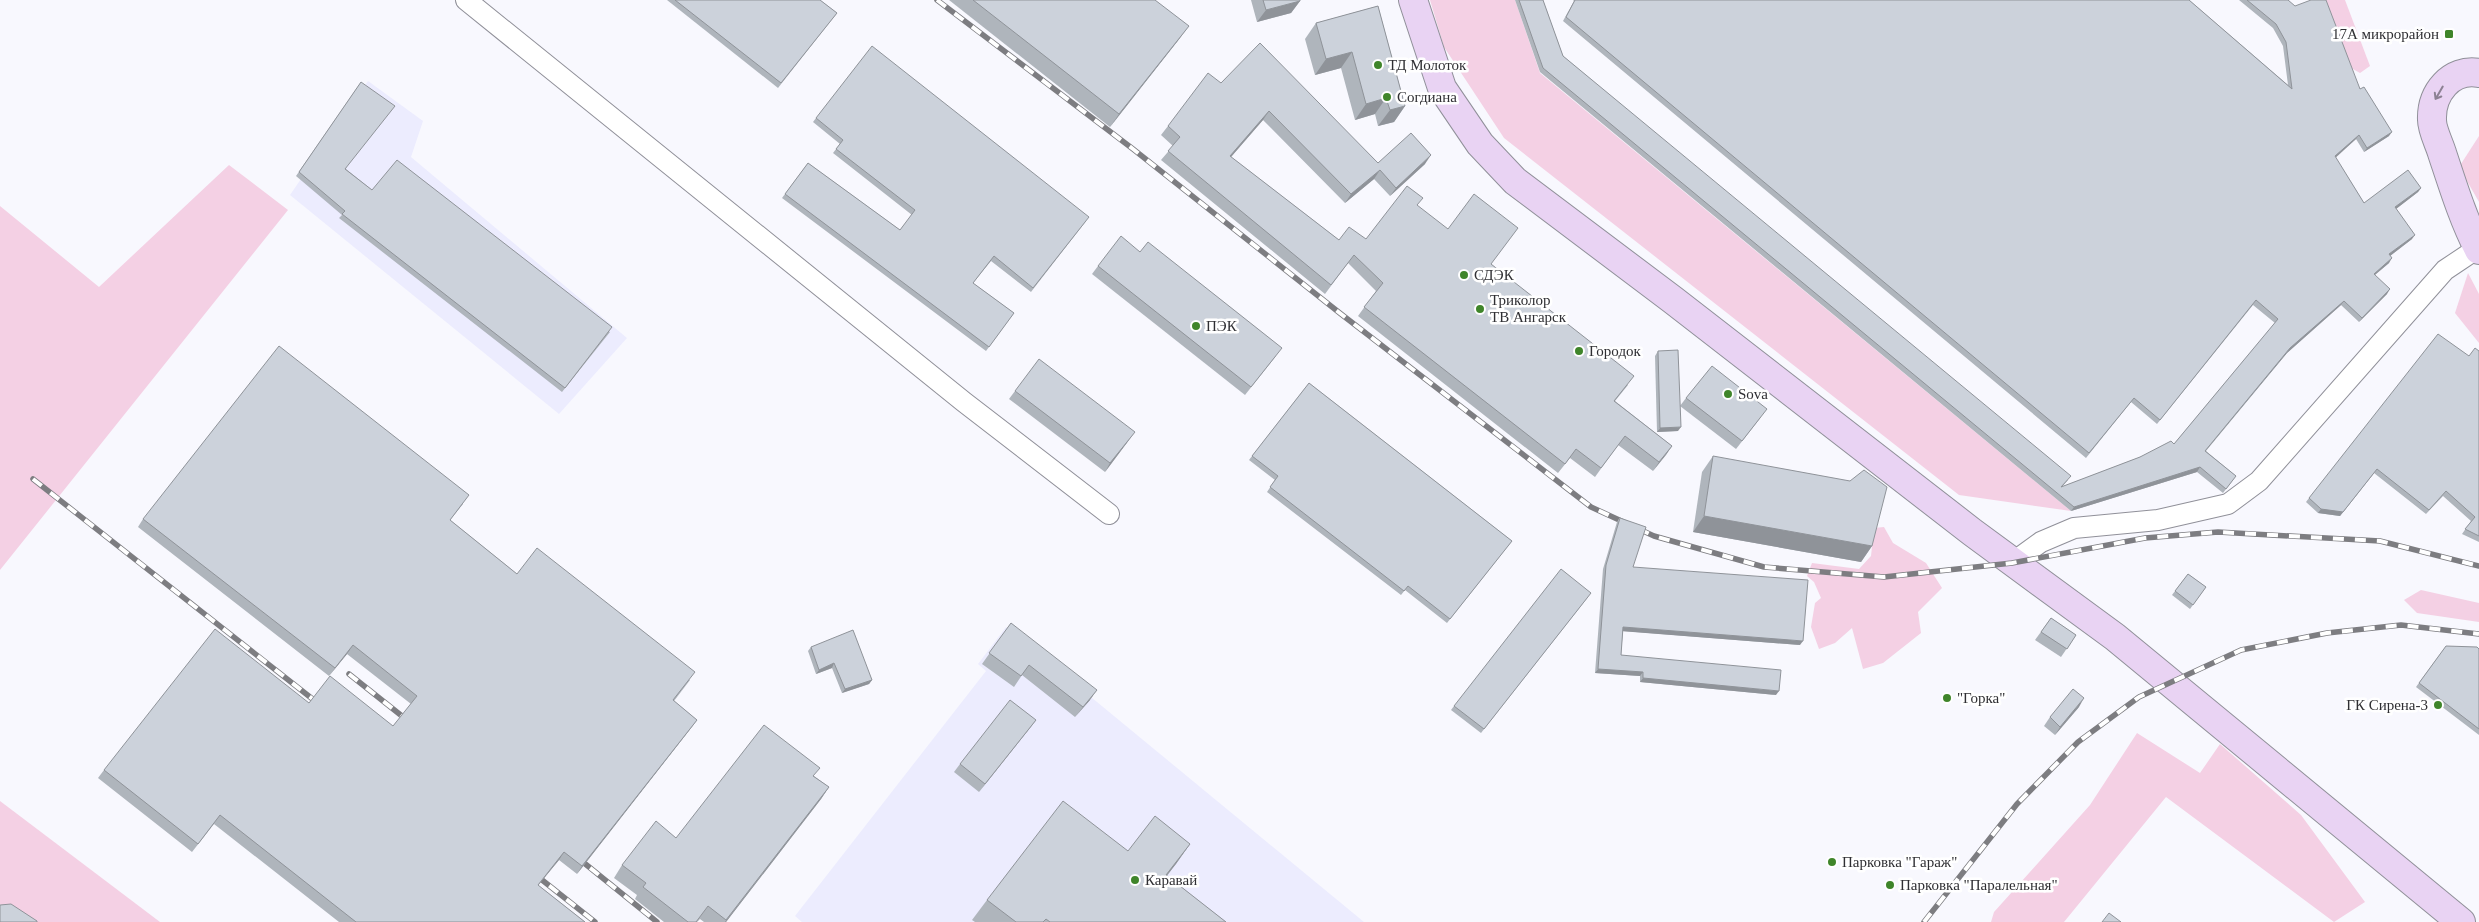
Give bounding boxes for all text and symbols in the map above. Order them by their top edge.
place label: 17А микрорайон [2332,26,2439,42]
marker: 17А микрорайон [2443,28,2455,40]
place label: ТД Молоток [1388,57,1467,73]
marker: ТД Молоток [1372,59,1384,71]
one-way arrow [2433,85,2443,99]
place label: Согдиана [1397,89,1457,105]
marker: Согдиана [1381,91,1393,103]
place label: СДЭК [1474,267,1515,283]
marker: СДЭК [1458,269,1470,281]
place label: Триколор ТВ Ангарск [1490,292,1567,325]
marker: Триколор ТВ Ангарск [1474,303,1486,315]
place label: ПЭК [1206,318,1238,334]
marker: ПЭК [1190,320,1202,332]
place label: Городок [1589,343,1642,359]
marker: Городок [1573,345,1585,357]
place label: Sova [1738,386,1768,402]
marker: Sova [1722,388,1734,400]
place label: "Горка" [1957,690,2005,706]
marker: "Горка" [1941,692,1953,704]
place label: ГК Сирена-3 [2346,697,2428,713]
marker: ГК Сирена-3 [2432,699,2444,711]
place label: Парковка "Гараж" [1842,854,1957,870]
marker: Парковка "Гараж" [1826,856,1838,868]
place label: Каравай [1145,872,1197,888]
marker: Каравай [1129,874,1141,886]
place label: Парковка "Паралельная" [1900,877,2058,893]
marker: Парковка "Паралельная" [1884,879,1896,891]

